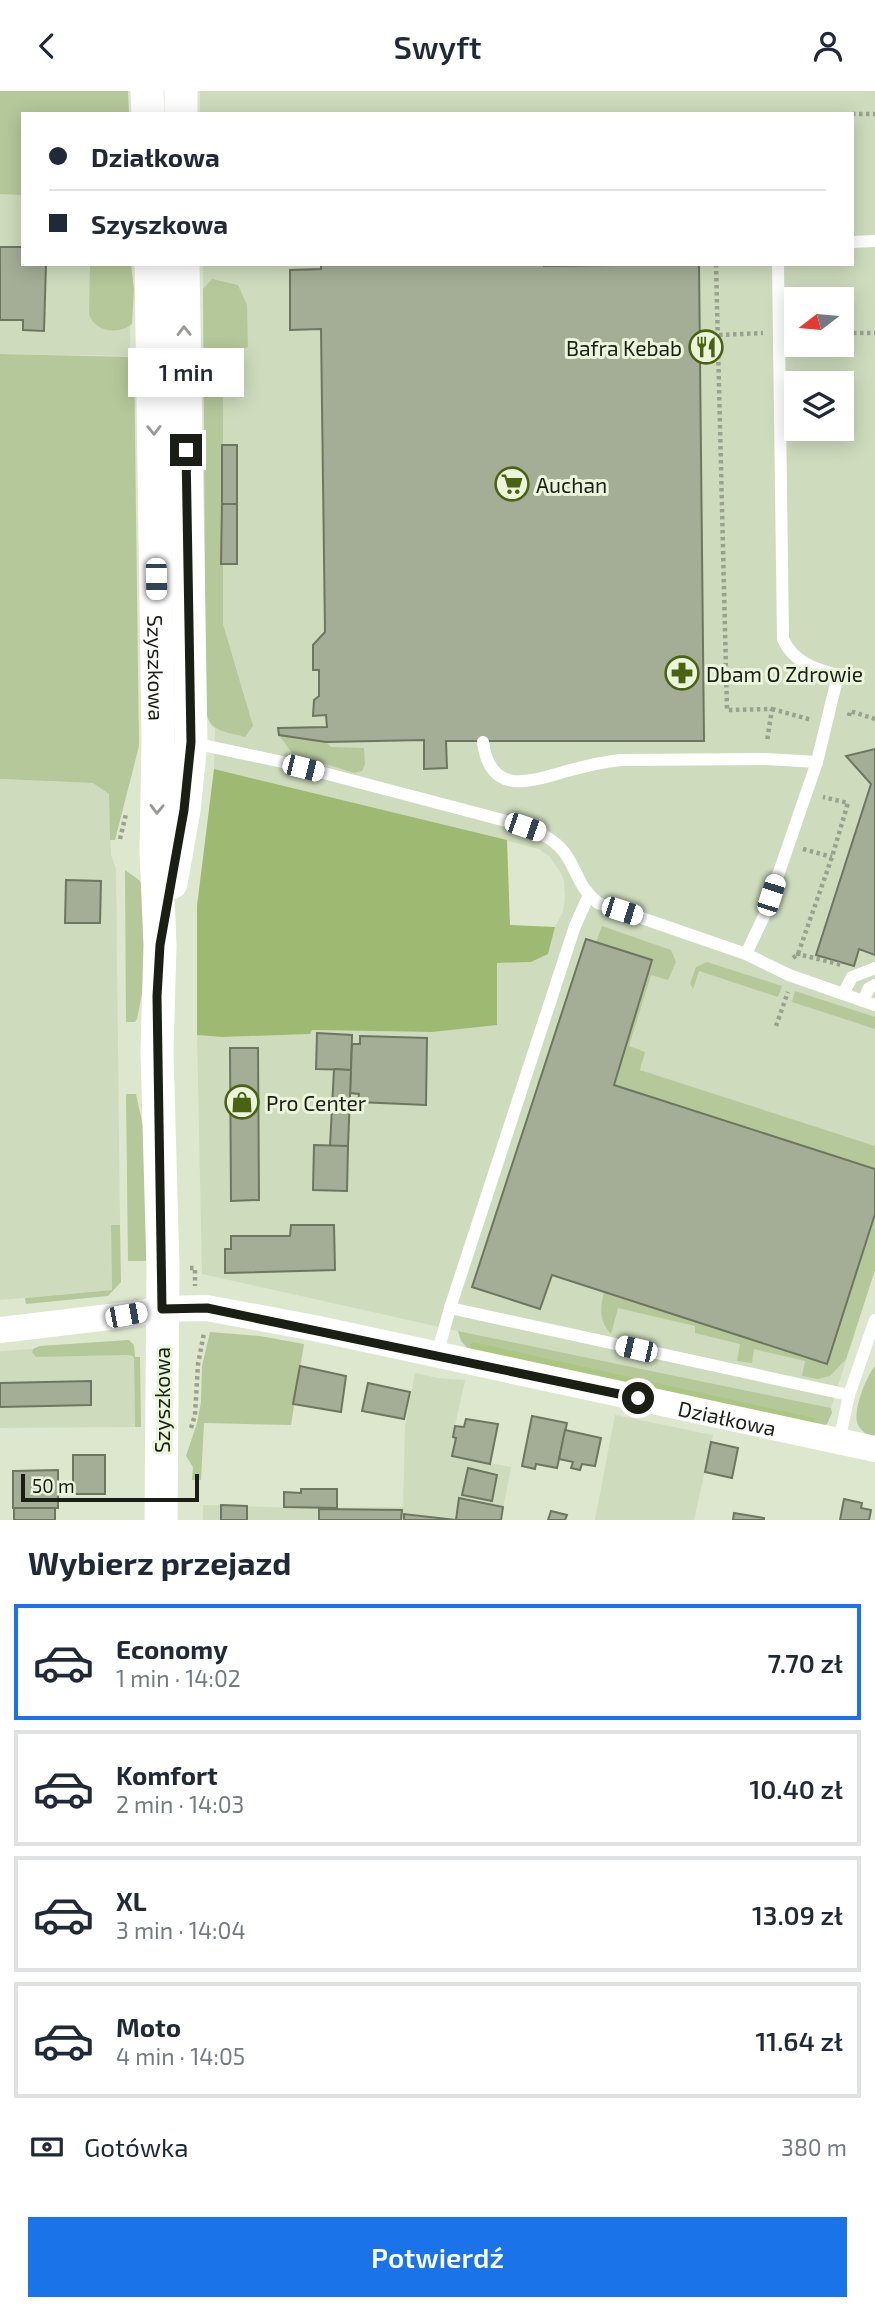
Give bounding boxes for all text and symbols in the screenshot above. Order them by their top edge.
icon: back [28,27,66,65]
text: Swyft [393,27,482,65]
icon: person [809,27,847,65]
text: Działkowa [91,141,220,172]
text: Szyszkowa [91,208,228,239]
north arrow [784,287,854,357]
map controls [784,287,854,441]
one-way arrow [176,325,192,336]
restaurant icon: Bafra Kebab [687,328,725,366]
place label: Bafra Kebab [566,335,682,360]
callout: 1 min [128,349,244,397]
text: 1 min [159,358,213,386]
button: layers [784,371,854,441]
one-way arrow [147,425,162,436]
route end [170,434,202,466]
supermarket icon: Auchan [493,465,531,503]
place label: Auchan [536,472,607,497]
car [146,558,167,600]
street label: Szyszkowa [144,615,170,721]
pharmacy icon: Dbam O Zdrowie [663,654,701,692]
place label: Dbam O Zdrowie [706,661,863,686]
car [281,753,326,783]
one-way arrow [149,803,164,814]
car [502,810,549,844]
car [755,872,788,918]
car [599,895,646,927]
shop icon: Pro Center [223,1083,261,1121]
place label: Pro Center [266,1090,367,1115]
car [104,1301,149,1329]
car [614,1334,659,1364]
street label: Szyszkowa [149,1347,174,1453]
route start [622,1382,654,1414]
street label: Działkowa [676,1394,778,1440]
scale bar [21,1471,200,1503]
text: 50 m [32,1474,75,1497]
text: Wybierz przejazd [28,1543,291,1581]
icon: car [32,1631,95,1694]
text: Economy [116,1633,228,1664]
text: 7.70 zł [767,1647,843,1678]
text: 1 min · 14:02 [116,1664,241,1692]
icon: car [32,1757,95,1820]
text: Komfort [116,1759,218,1790]
text: 10.40 zł [749,1773,843,1804]
text: 2 min · 14:03 [116,1790,244,1818]
icon: car [32,1883,95,1946]
text: XL [116,1885,147,1916]
text: 13.09 zł [752,1899,843,1930]
text: 3 min · 14:04 [116,1916,246,1944]
icon: car [32,2009,95,2072]
text: Moto [116,2011,181,2042]
text: 11.64 zł [755,2025,843,2056]
text: 4 min · 14:05 [116,2042,245,2070]
icon: cash [28,2128,66,2166]
text: Gotówka [84,2131,189,2162]
text: 380 m [781,2133,847,2161]
button: Potwierdź [28,2217,847,2297]

